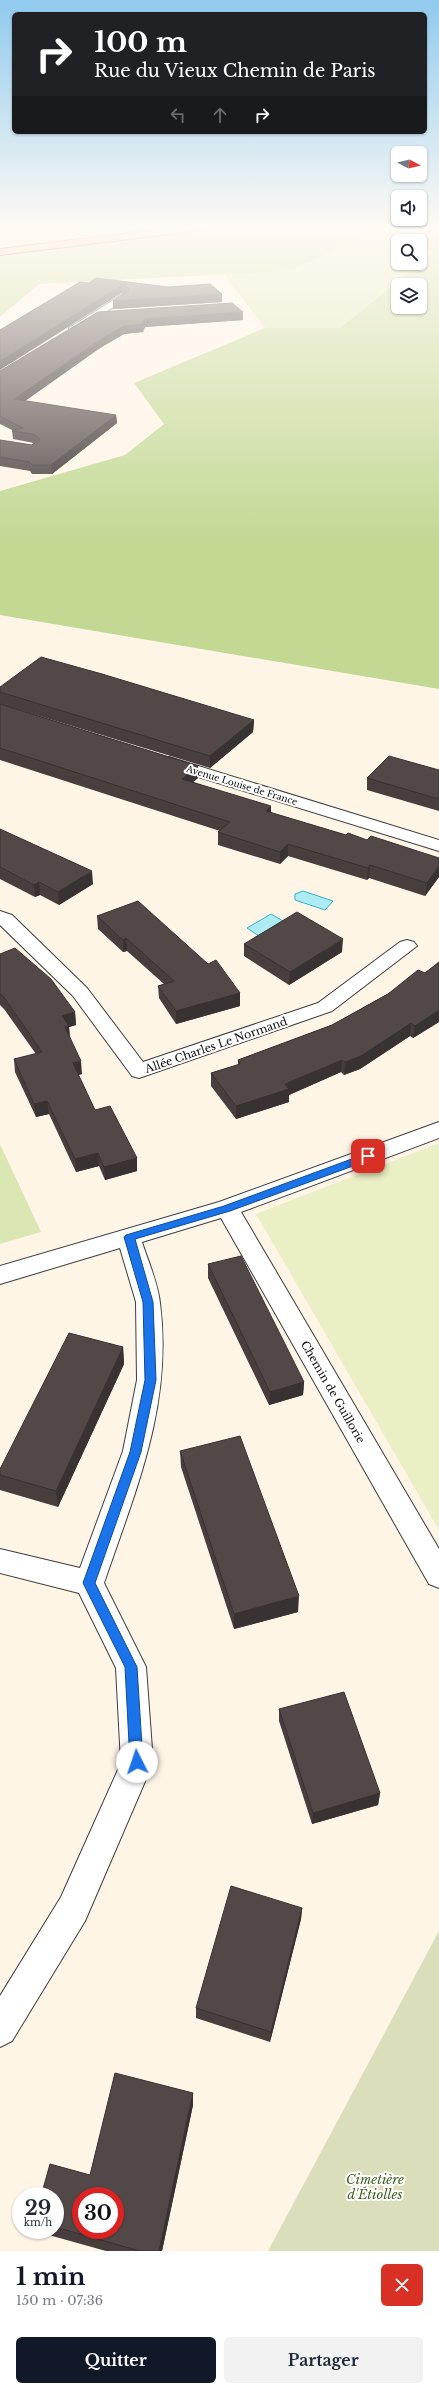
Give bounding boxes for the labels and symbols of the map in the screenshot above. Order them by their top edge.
north arrow [391,146,427,182]
street label: Avenue Louise de France [184,763,299,807]
street label: Allée Charles Le Normand [142,1014,290,1076]
pin [351,1139,385,1173]
street label: Chemin de Guillorie [298,1338,368,1446]
position arrow [116,1741,158,1783]
park label: Cimetière d'Étiolles [346,2171,404,2203]
speed limit sign: 30 [72,2187,124,2239]

